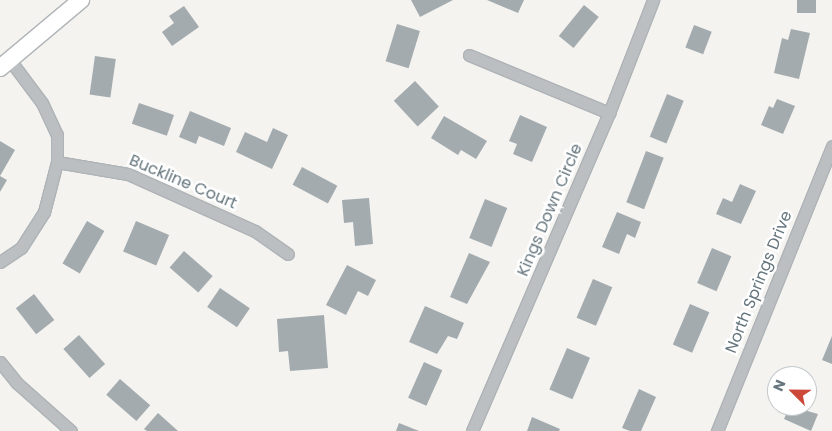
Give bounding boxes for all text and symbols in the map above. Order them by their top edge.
street label: Kings Down Circle [513,141,587,279]
street label: Buckline Court [126,151,240,213]
street label: North Springs Drive [722,208,796,356]
north arrow [767,366,817,416]
text: N [768,377,790,394]

